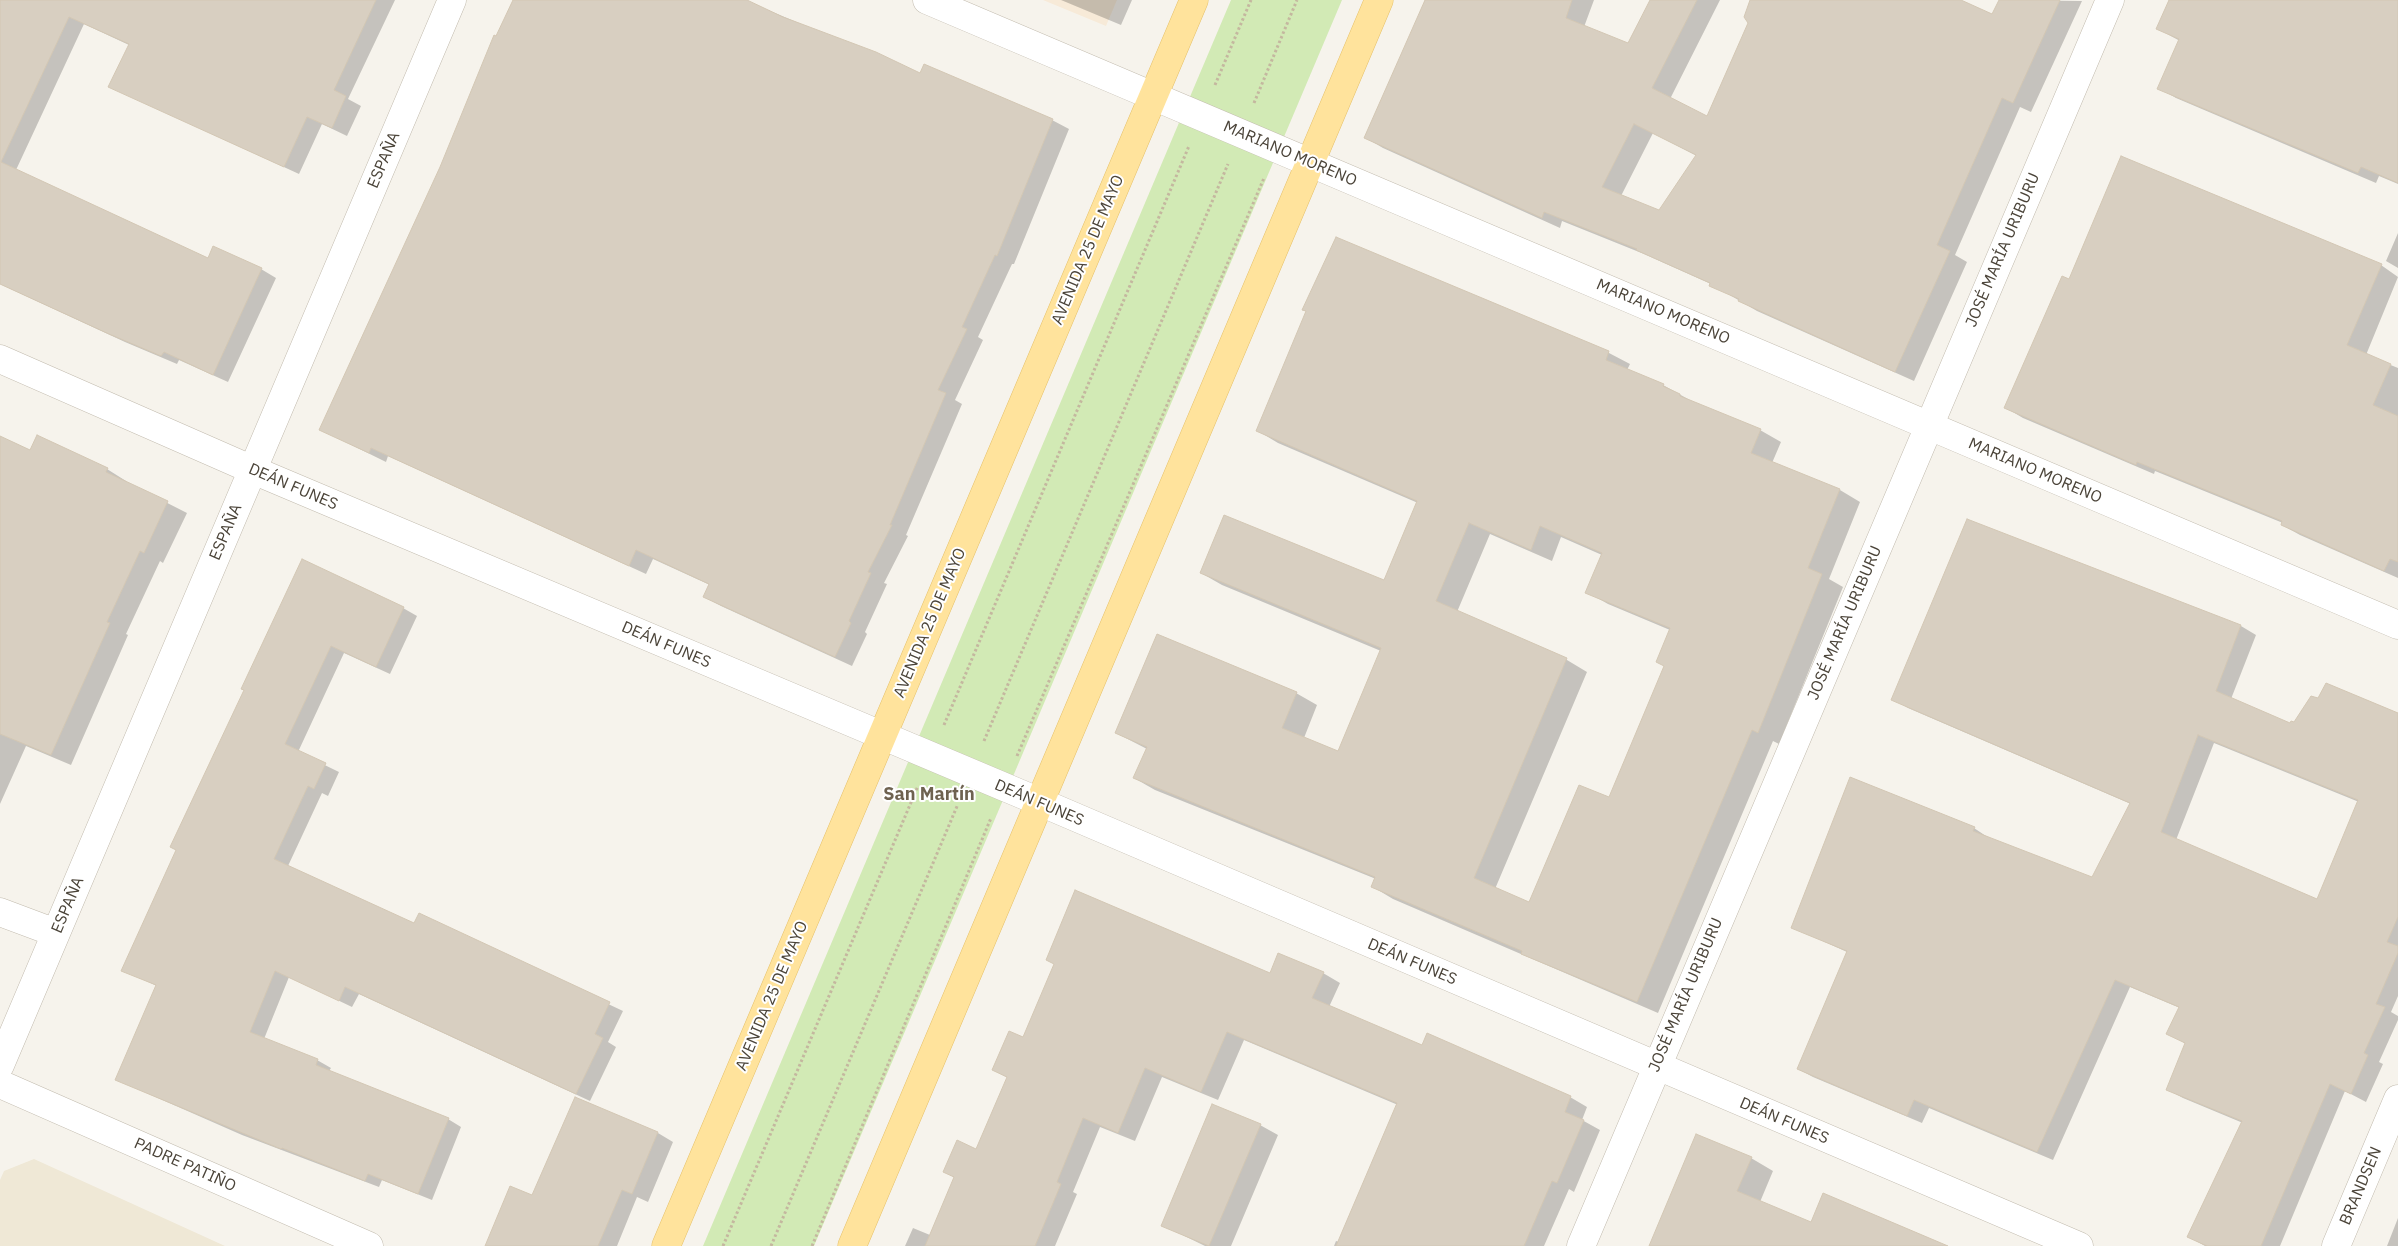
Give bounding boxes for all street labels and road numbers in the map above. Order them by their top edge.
street label: MARIANO MORENO [1220,117,1360,191]
street label: ESPAÑA [364,129,404,191]
street label: JOSÉ MARÍA URIBURU [1962,170,2044,330]
street label: AVENIDA 25 DE MAYO [1048,172,1128,328]
street label: MARIANO MORENO [1593,275,1733,349]
street label: MARIANO MORENO [1965,434,2105,508]
street label: DEÁN FUNES [245,460,341,514]
street label: ESPAÑA [206,501,246,563]
street label: JOSÉ MARÍA URIBURU [1804,543,1886,703]
street label: AVENIDA 25 DE MAYO [890,545,970,701]
street label: DEÁN FUNES [618,618,714,672]
street label: DEÁN FUNES [991,776,1087,830]
street label: ESPAÑA [48,874,88,936]
street label: JOSÉ MARÍA URIBURU [1645,915,1727,1075]
street label: AVENIDA 25 DE MAYO [732,918,812,1074]
street label: DEÁN FUNES [1364,935,1460,989]
street label: DEÁN FUNES [1736,1094,1832,1148]
street label: PADRE PATIÑO [131,1134,239,1196]
street label: BRANDSEN [2336,1144,2386,1228]

